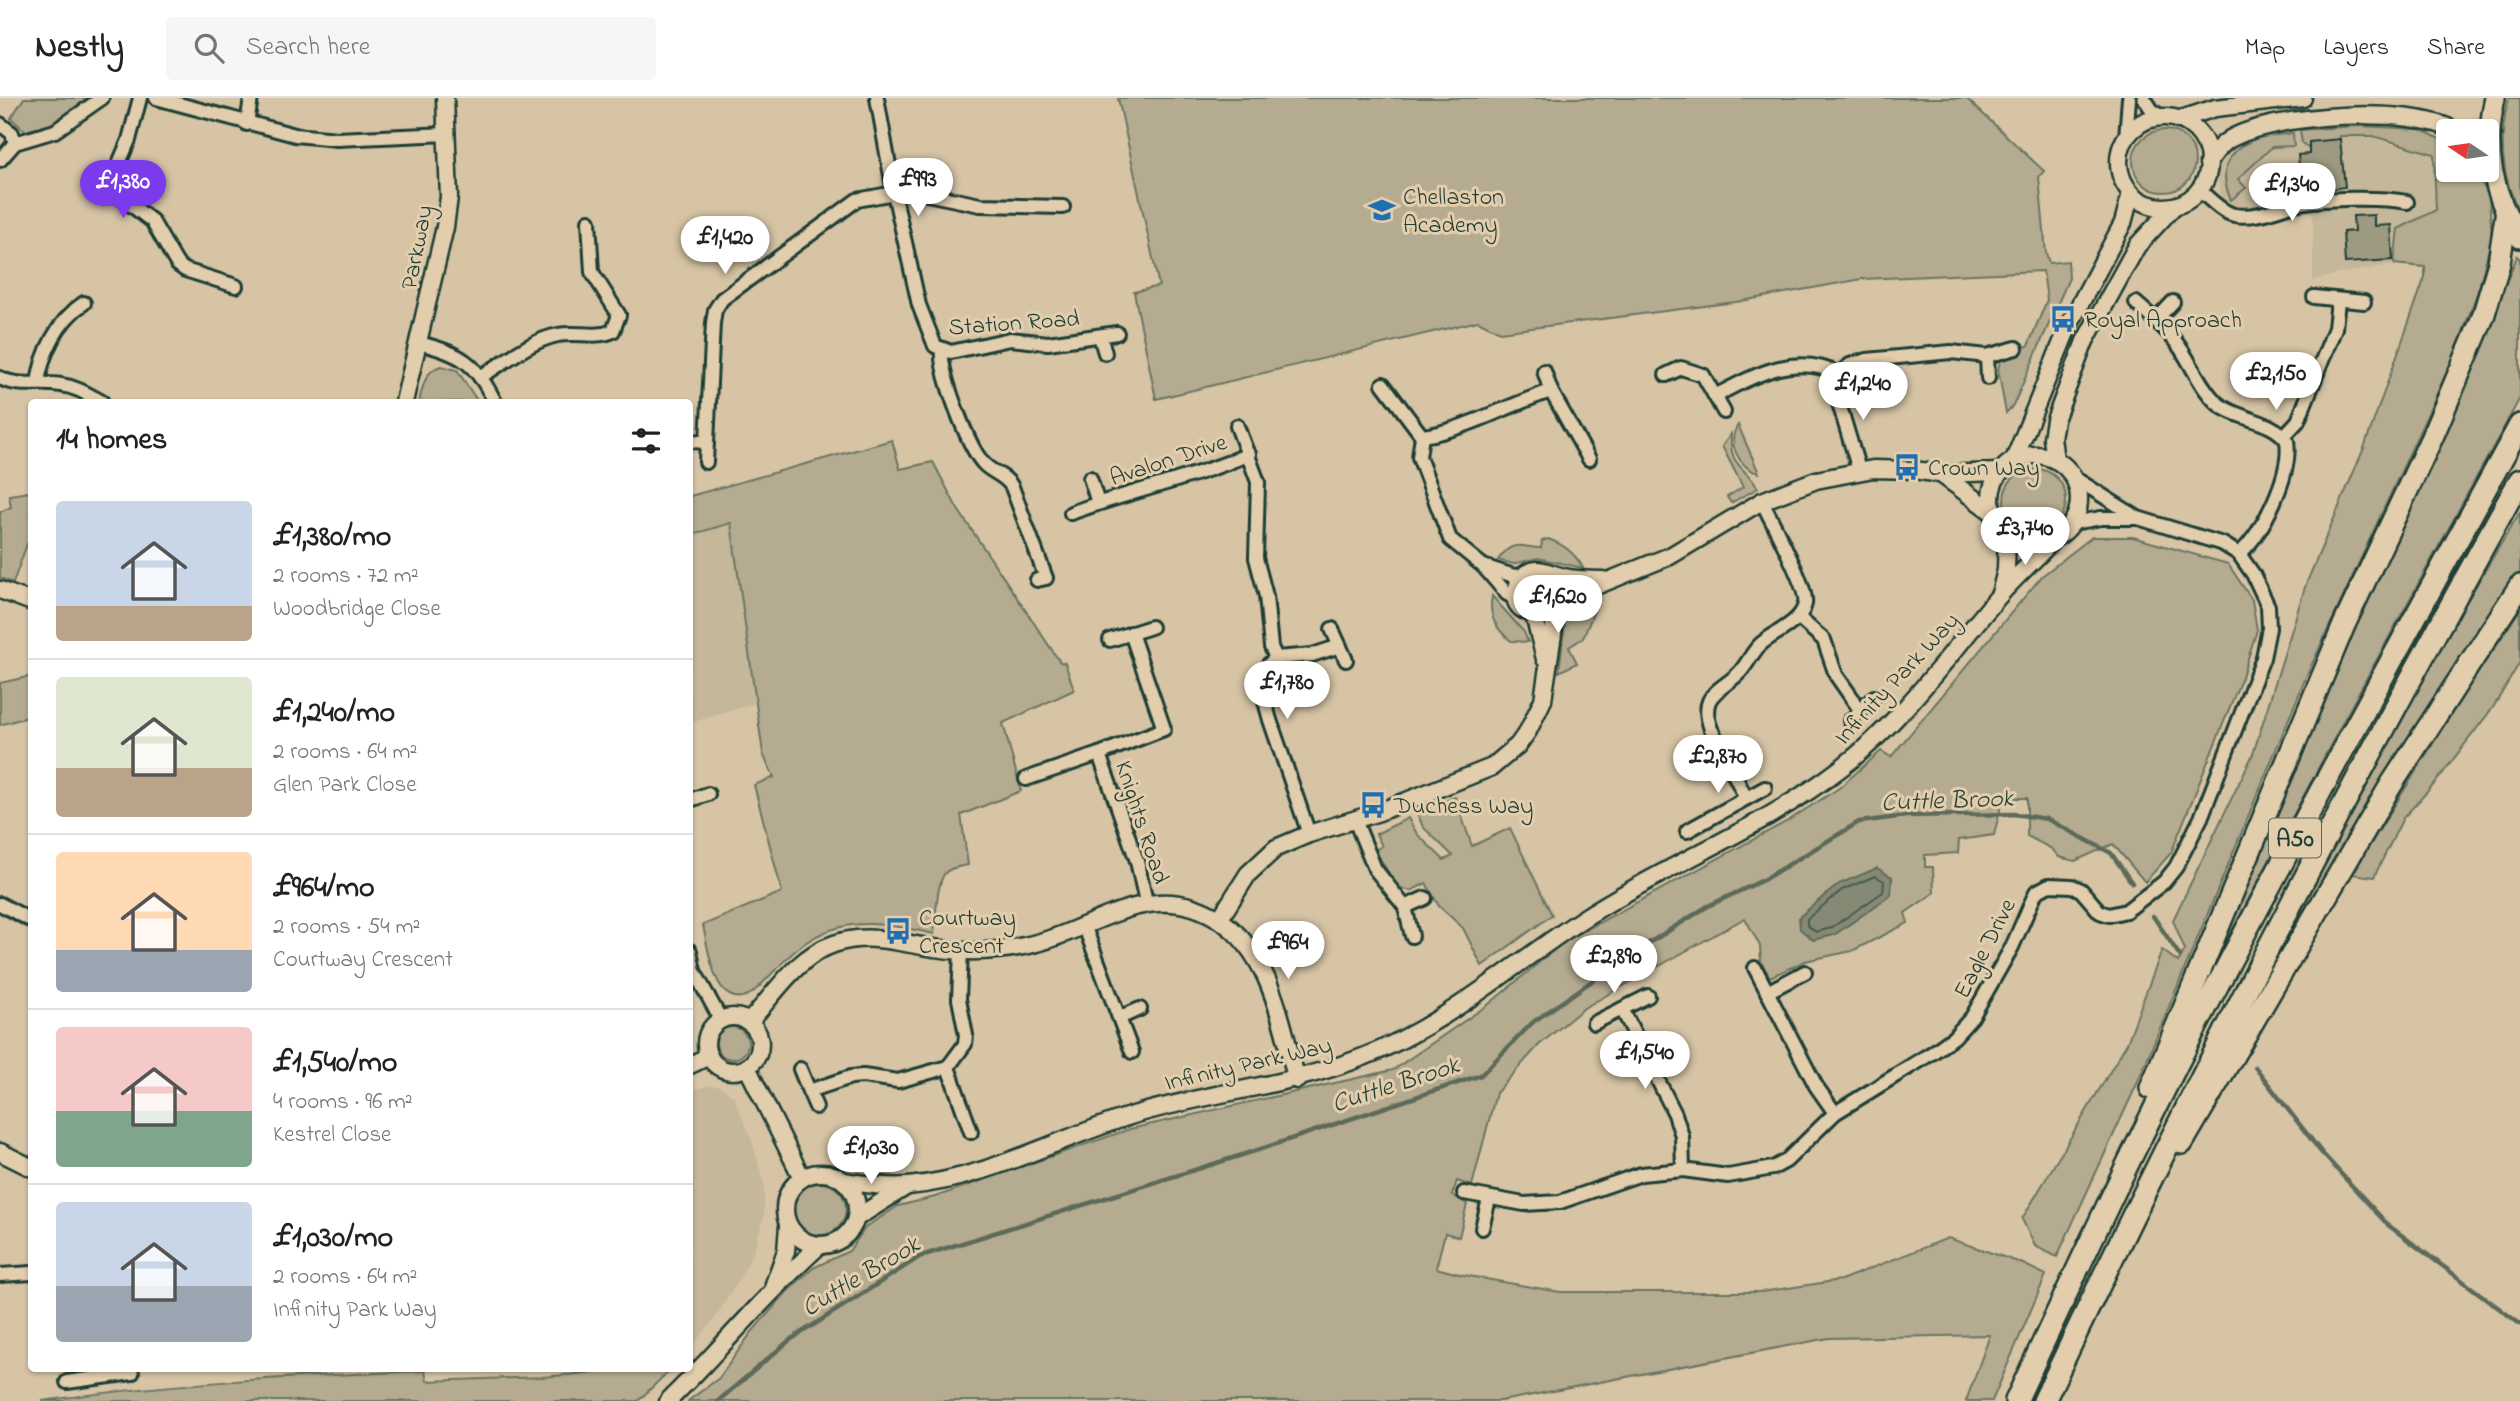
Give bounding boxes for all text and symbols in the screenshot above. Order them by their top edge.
search box [166,17,656,80]
text: Nestly [35,24,124,72]
icon: search [190,29,228,67]
text: Search here [246,29,370,67]
text: Map [2245,31,2285,66]
text: Layers [2323,31,2389,66]
text: Share [2427,31,2485,66]
north arrow [2436,119,2499,182]
map controls [2436,119,2499,182]
pin: £993 [877,158,959,218]
pin: £1,380 [66,160,180,220]
text: £993 [899,164,937,197]
pin: £1,340 [2235,164,2349,223]
text: £1,380 [96,166,150,199]
text: £1,340 [2265,169,2319,202]
place label: Chellaston Academy [1403,181,1504,245]
school or university icon: Chellaston Academy [1367,195,1397,225]
street label: Parkway [393,202,445,293]
pin: £1,420 [668,216,782,276]
text: £1,420 [697,222,753,255]
street label: Station Road [947,302,1081,347]
bus stop icon: Royal Approach [2048,304,2078,334]
place label: Royal Approach [2084,304,2242,340]
pin: £2,150 [2219,352,2333,412]
text: £2,150 [2246,358,2306,391]
pin: £1,240 [1806,362,1920,422]
text: £1,240 [1835,368,1891,401]
text: 14 homes [56,419,167,463]
icon: filters [627,422,665,460]
street label: Avalon Drive [1106,426,1232,497]
bus stop icon: Crown Way [1892,452,1922,482]
place label: Crown Way [1928,452,2040,488]
pin: £3,740 [1968,508,2082,567]
text: £3,740 [1997,513,2053,546]
text: £1,380/mo [273,516,391,560]
icon: home [112,529,196,613]
text: 2 rooms · 72 m² [273,560,419,593]
pin: £1,620 [1501,575,1615,635]
text: £1,620 [1529,581,1587,614]
text: Woodbridge Close [273,593,441,626]
street label: Infinity Park Way [1827,605,1970,755]
pin: £1,780 [1230,662,1344,721]
text: £1,780 [1260,667,1314,700]
text: £1,240/mo [273,692,395,736]
icon: home [112,705,196,789]
text: 2 rooms · 64 m² [273,736,417,769]
pin: £2,870 [1661,736,1775,795]
text: £2,870 [1689,741,1747,774]
street label: Knights Road [1104,757,1177,889]
text: Glen Park Close [273,769,416,802]
water label: Cuttle Brook [1880,781,2015,823]
bus stop icon: Duchess Way [1358,790,1388,820]
place label: Duchess Way [1393,790,1533,826]
road number: A50 [2269,818,2321,858]
text: £964/mo [273,867,375,911]
icon: home [112,880,196,964]
street label: Eagle Drive [1946,893,2027,1005]
place label: Courtway Crescent [919,902,1016,965]
text: 2 rooms · 54 m² [273,911,420,944]
bus stop icon: Courtway Crescent [883,916,913,946]
pin: £964 [1247,922,1329,981]
text: £964 [1267,927,1309,960]
pin: £2,890 [1557,936,1671,995]
text: £2,890 [1586,941,1642,974]
text: Courtway Crescent [273,944,453,977]
street label: Infinity Park Way [1161,1029,1336,1103]
pin: £1,540 [1588,1032,1702,1091]
text: £1,540 [1616,1037,1674,1070]
text: £1,540/mo [273,1042,397,1086]
water label: Cuttle Brook [1327,1047,1466,1124]
icon: home [112,1055,196,1139]
text: 4 rooms · 96 m² [273,1086,413,1119]
text: Kestrel Close [273,1119,391,1152]
pin: £1,030 [814,1126,928,1186]
text: £1,030 [843,1132,899,1165]
text: £1,030/mo [273,1217,393,1261]
water label: Cuttle Brook [795,1226,929,1328]
icon: home [112,1230,196,1314]
text: 2 rooms · 64 m² [273,1261,417,1294]
text: Infinity Park Way [273,1294,437,1327]

